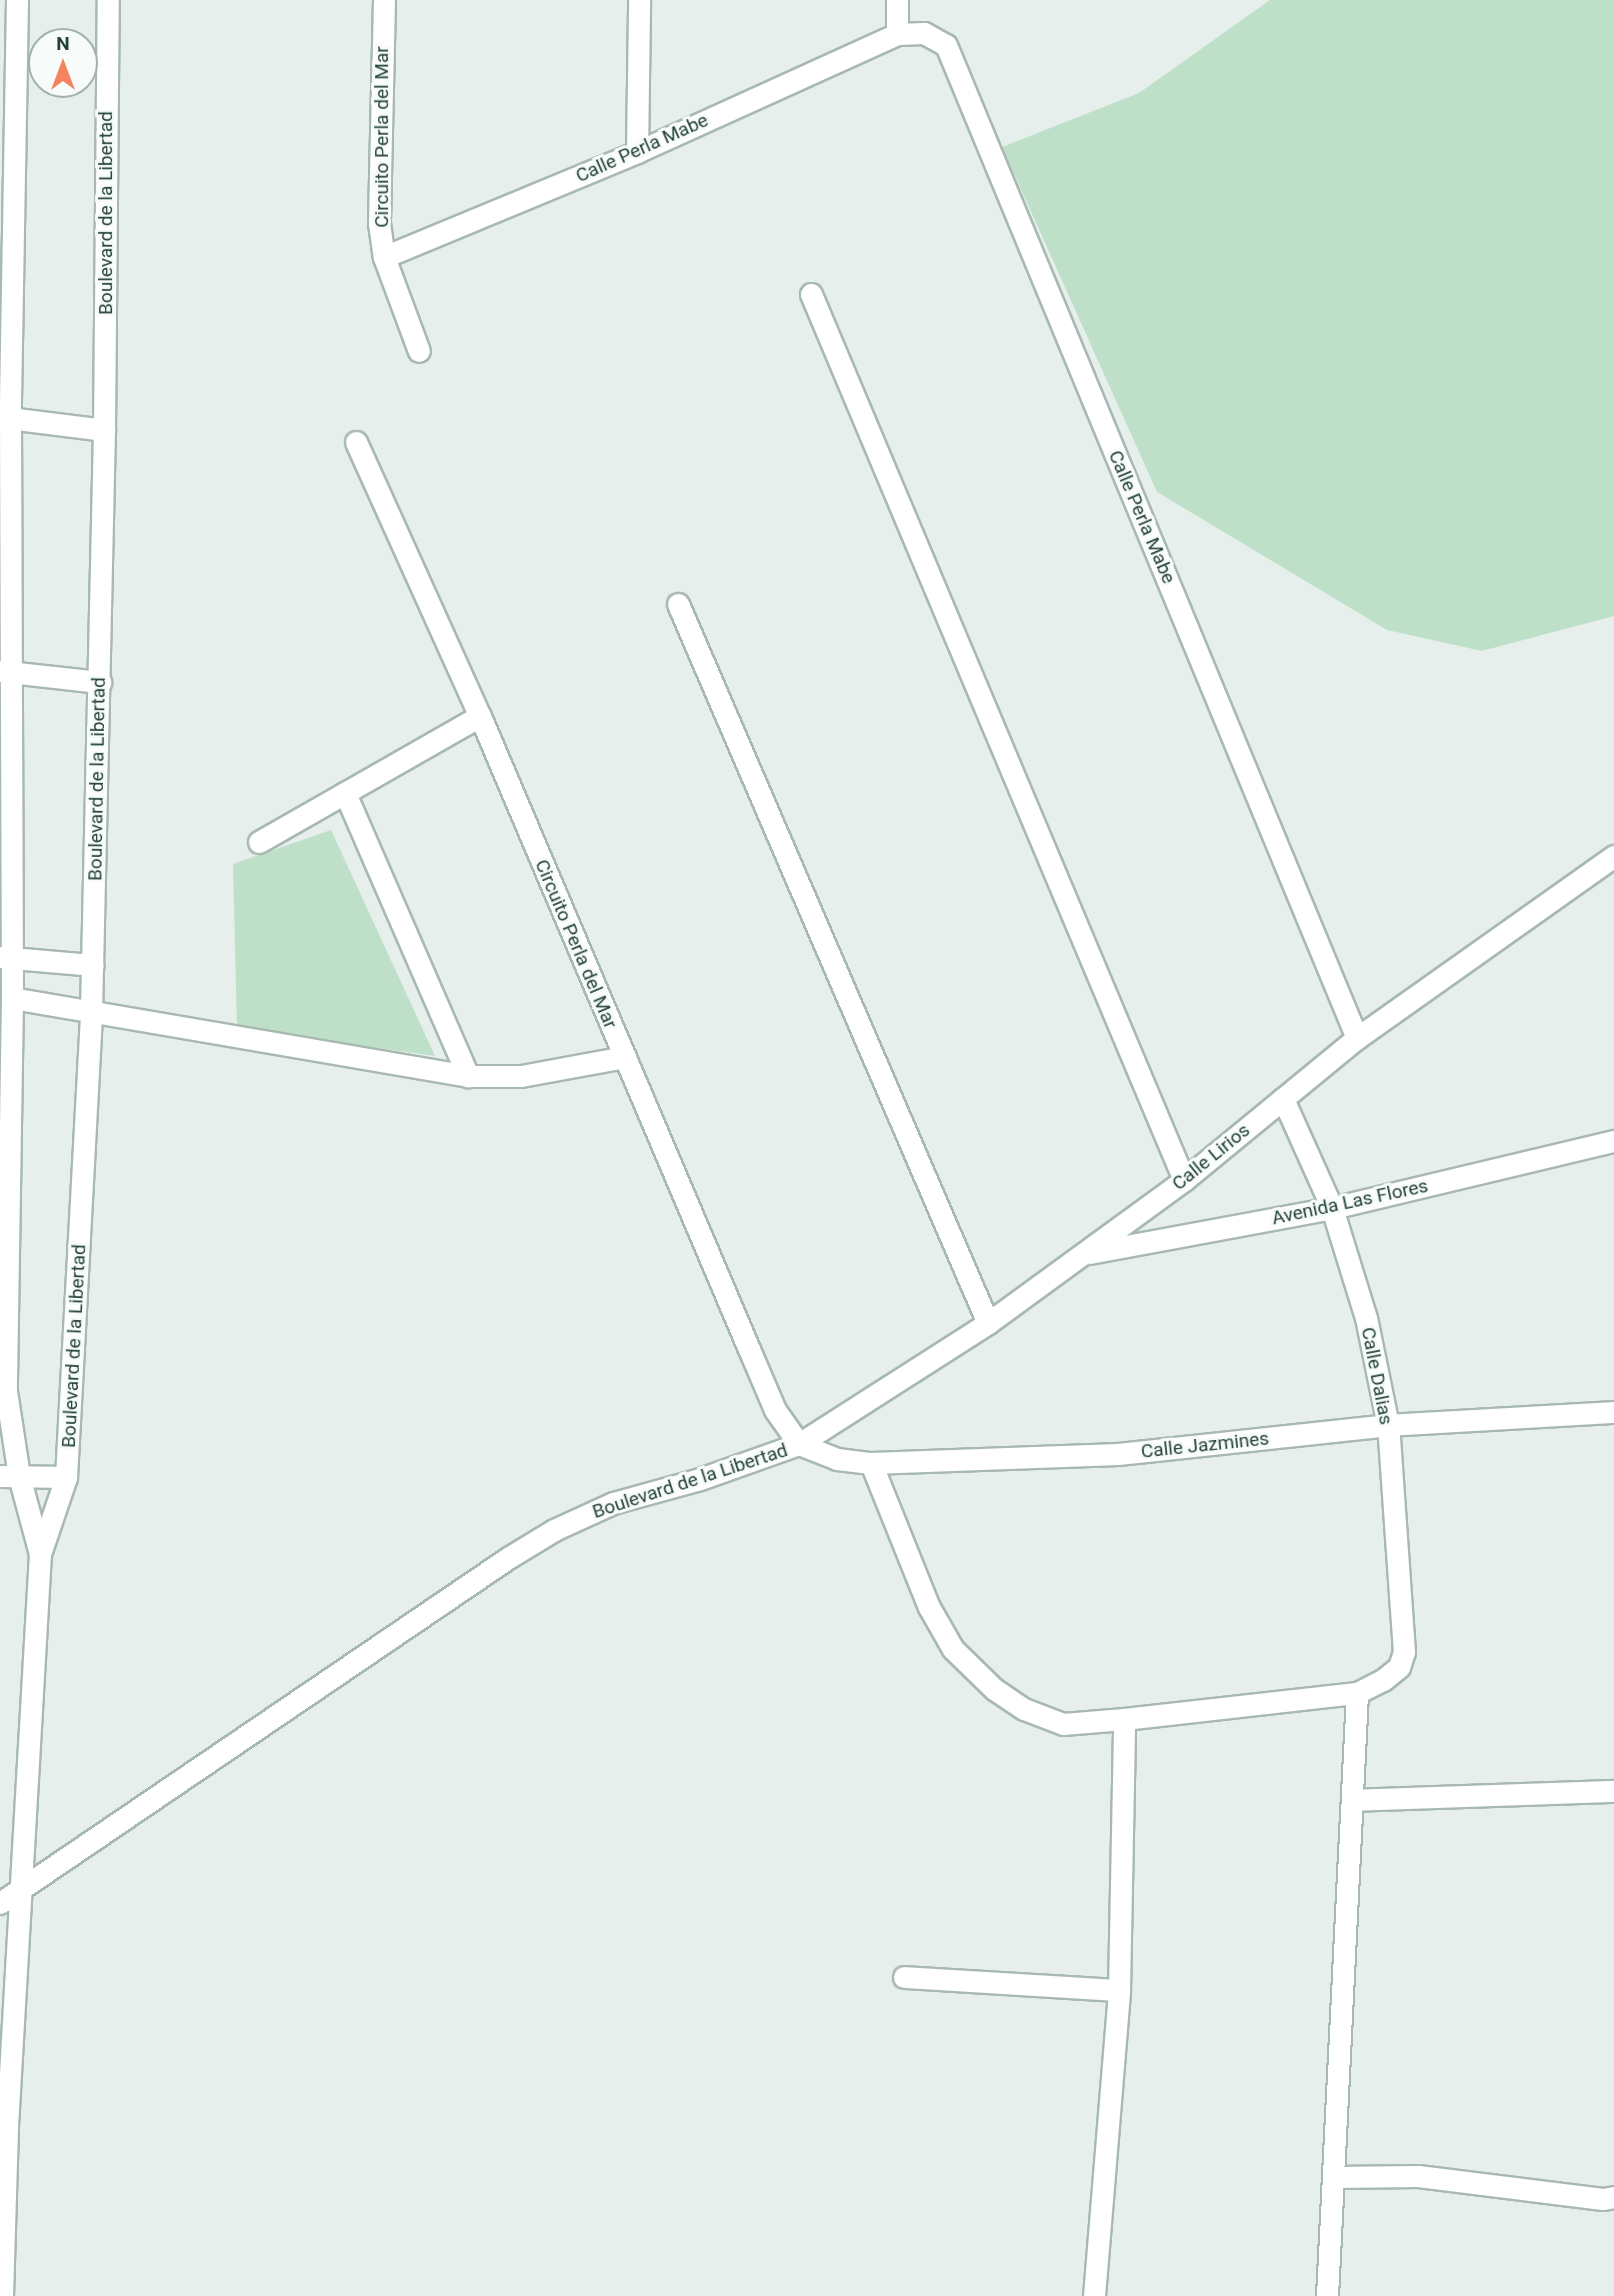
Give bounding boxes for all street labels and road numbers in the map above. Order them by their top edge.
street label: Circuito Perla del Mar [371,46,393,228]
street label: Calle Perla Mabe [572,109,712,187]
street label: Boulevard de la Libertad [95,111,117,315]
street label: Calle Perla Mabe [1104,447,1180,587]
street label: Boulevard de la Libertad [84,677,110,881]
street label: Circuito Perla del Mar [530,856,622,1032]
street label: Calle Lirios [1168,1119,1254,1195]
street label: Avenida Las Flores [1270,1174,1430,1230]
street label: Boulevard de la Libertad [57,1244,91,1448]
street label: Calle Dalias [1356,1325,1398,1427]
street label: Calle Jazmines [1140,1427,1270,1463]
street label: Boulevard de la Libertad [590,1439,790,1523]

